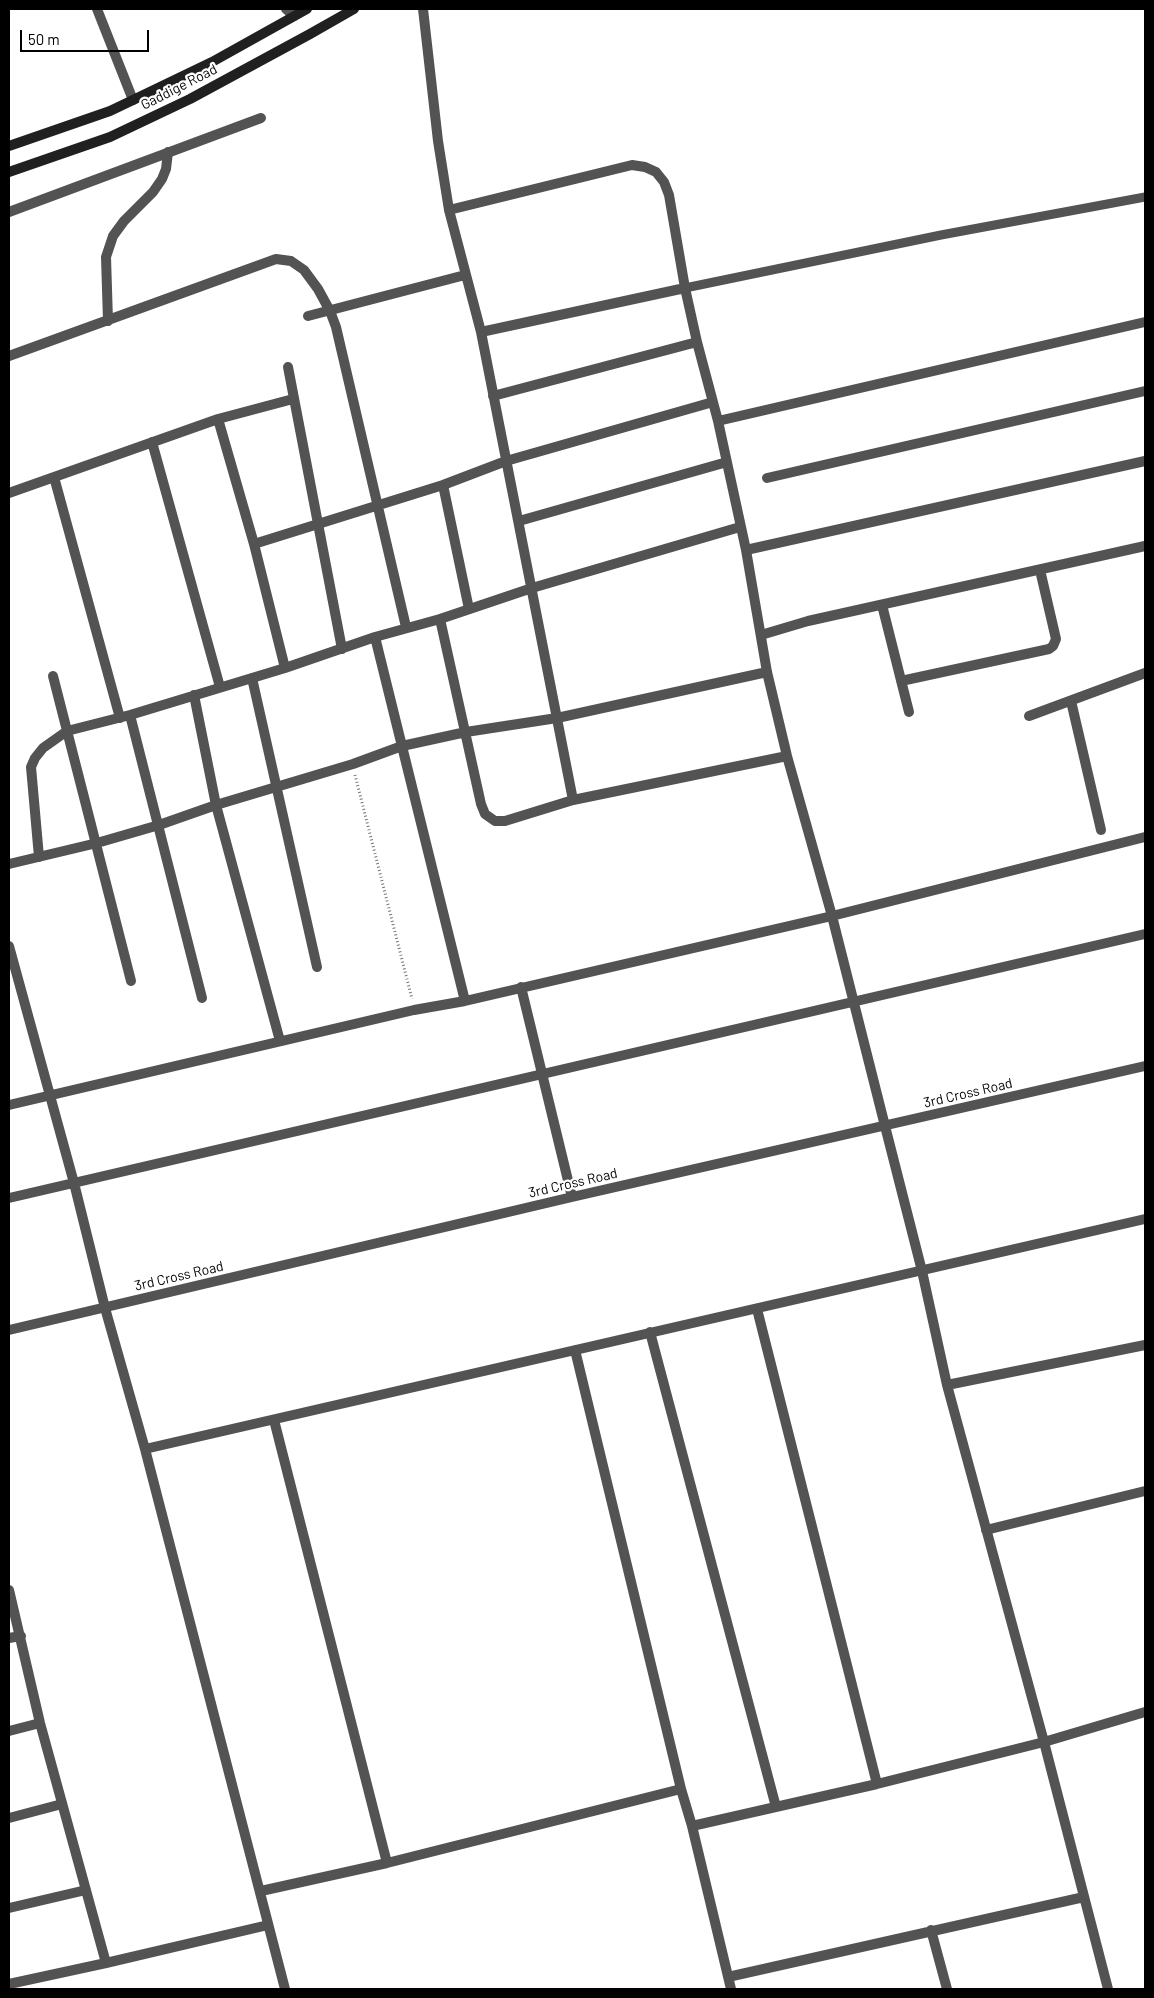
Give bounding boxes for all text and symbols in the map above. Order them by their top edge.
scale bar [22,20,151,52]
text: 50 m [28,30,60,48]
street label: Gaddige Road [138,61,220,113]
street label: 3rd Cross Road [922,1075,1014,1111]
street label: 3rd Cross Road [527,1165,619,1201]
street label: 3rd Cross Road [133,1258,225,1294]

